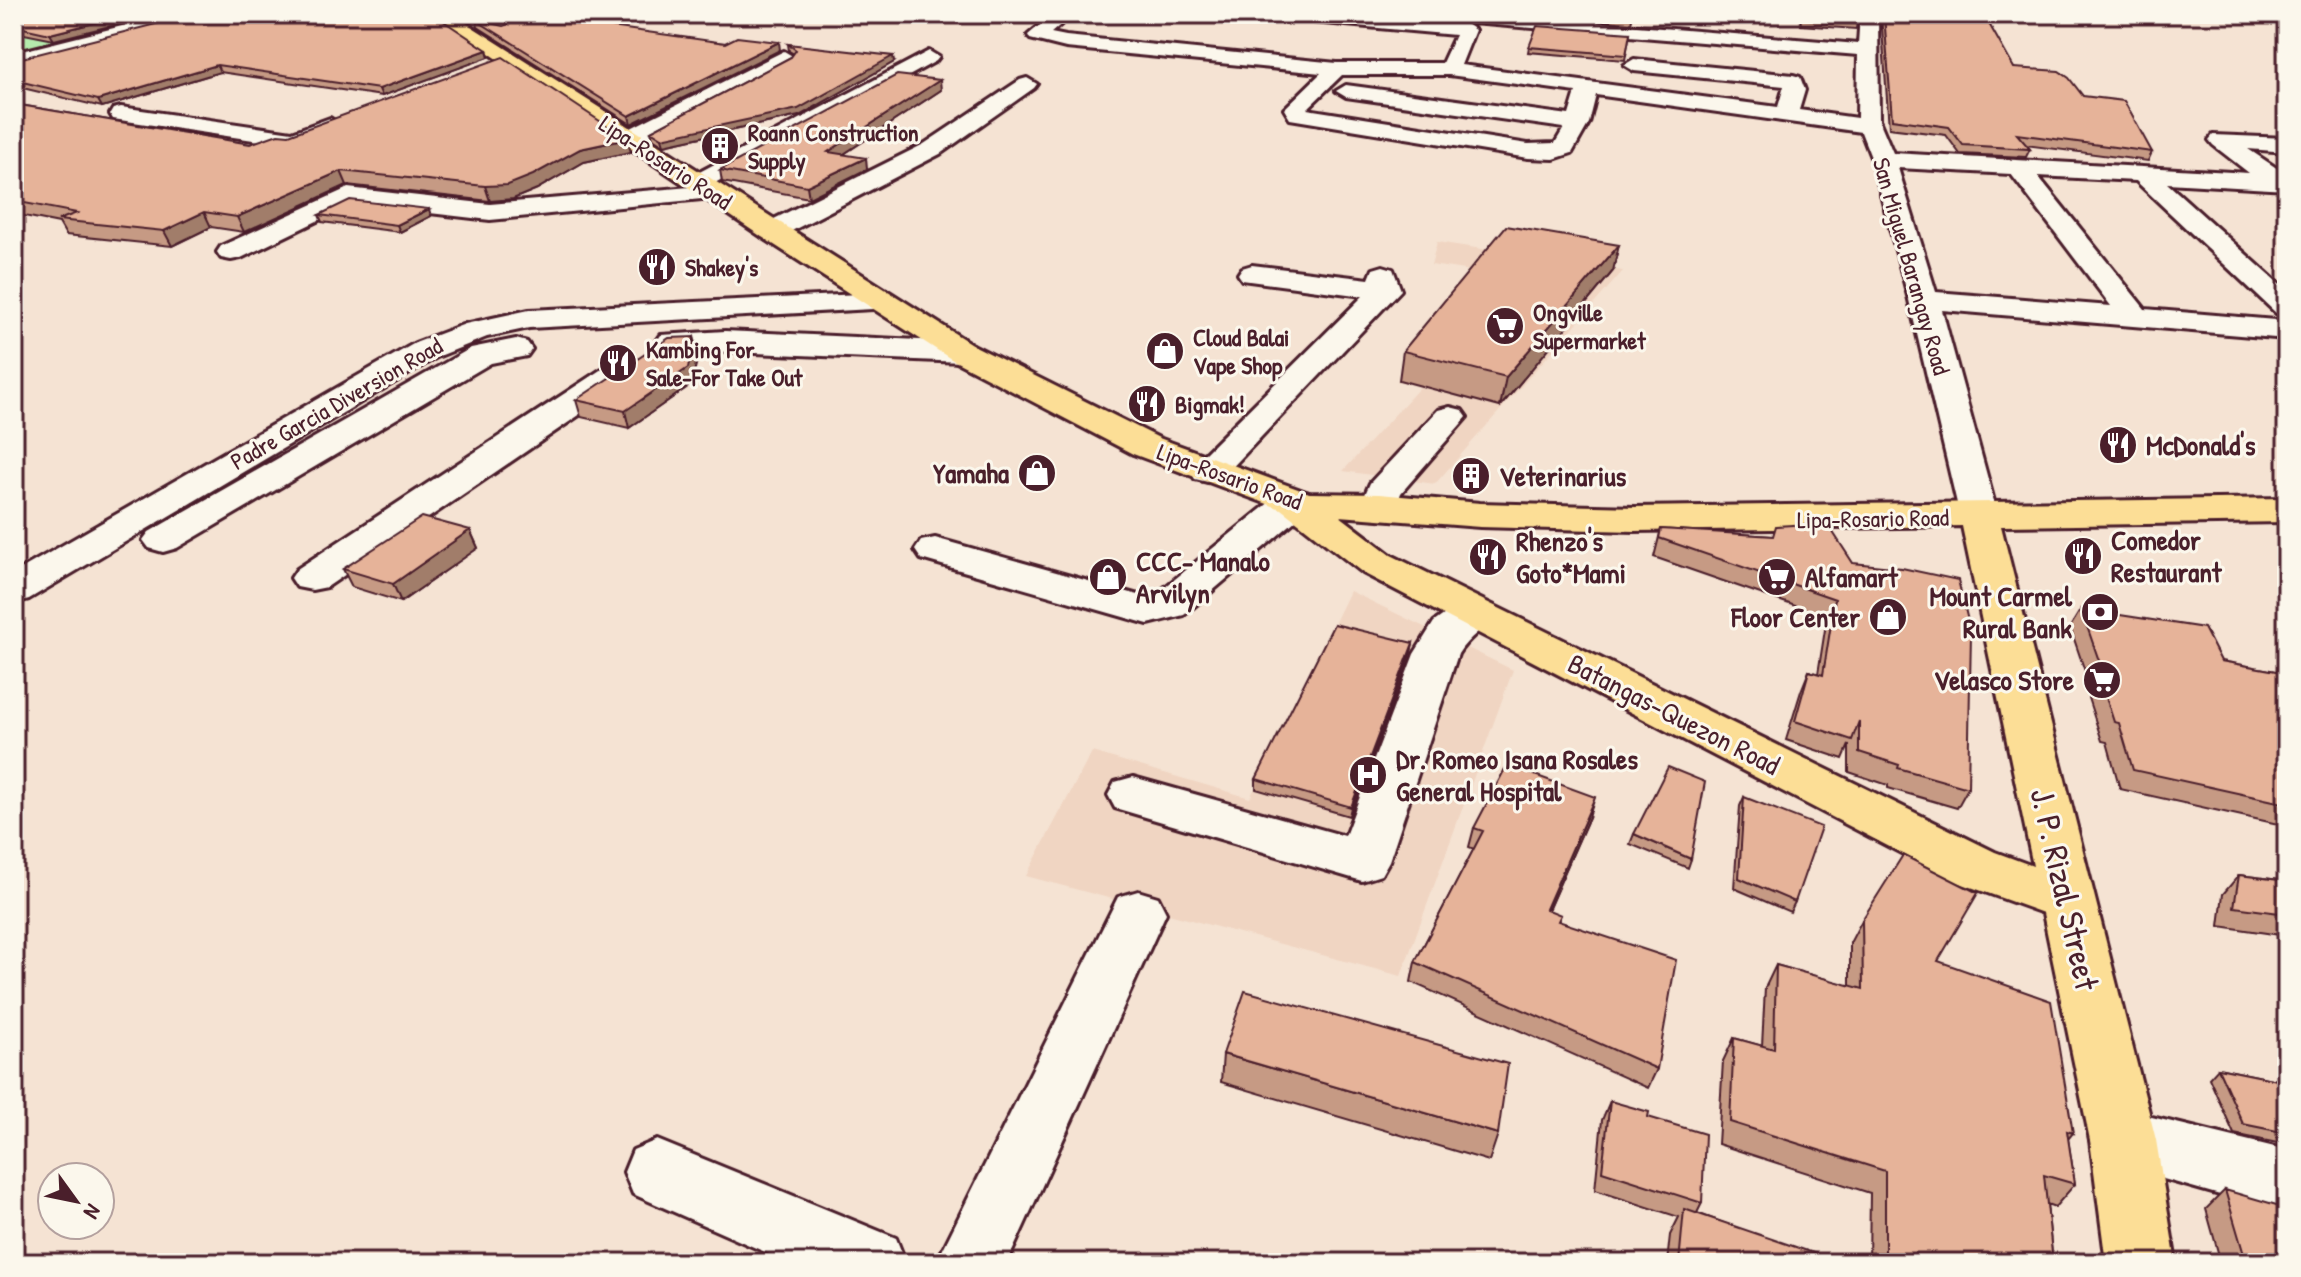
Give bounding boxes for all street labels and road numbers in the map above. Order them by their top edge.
street label: Lipa-Rosario Road [594,107,738,217]
street label: San Miguel Barangay Road [1866,154,1958,378]
street label: Padre Garcia Diversion Road [224,329,448,477]
street label: Lipa-Rosario Road [1153,435,1307,517]
street label: Lipa-Rosario Road [1797,501,1949,535]
street label: Batangas-Quezon Road [1562,644,1786,784]
street label: J. P. Rizal Street [2019,783,2111,996]

